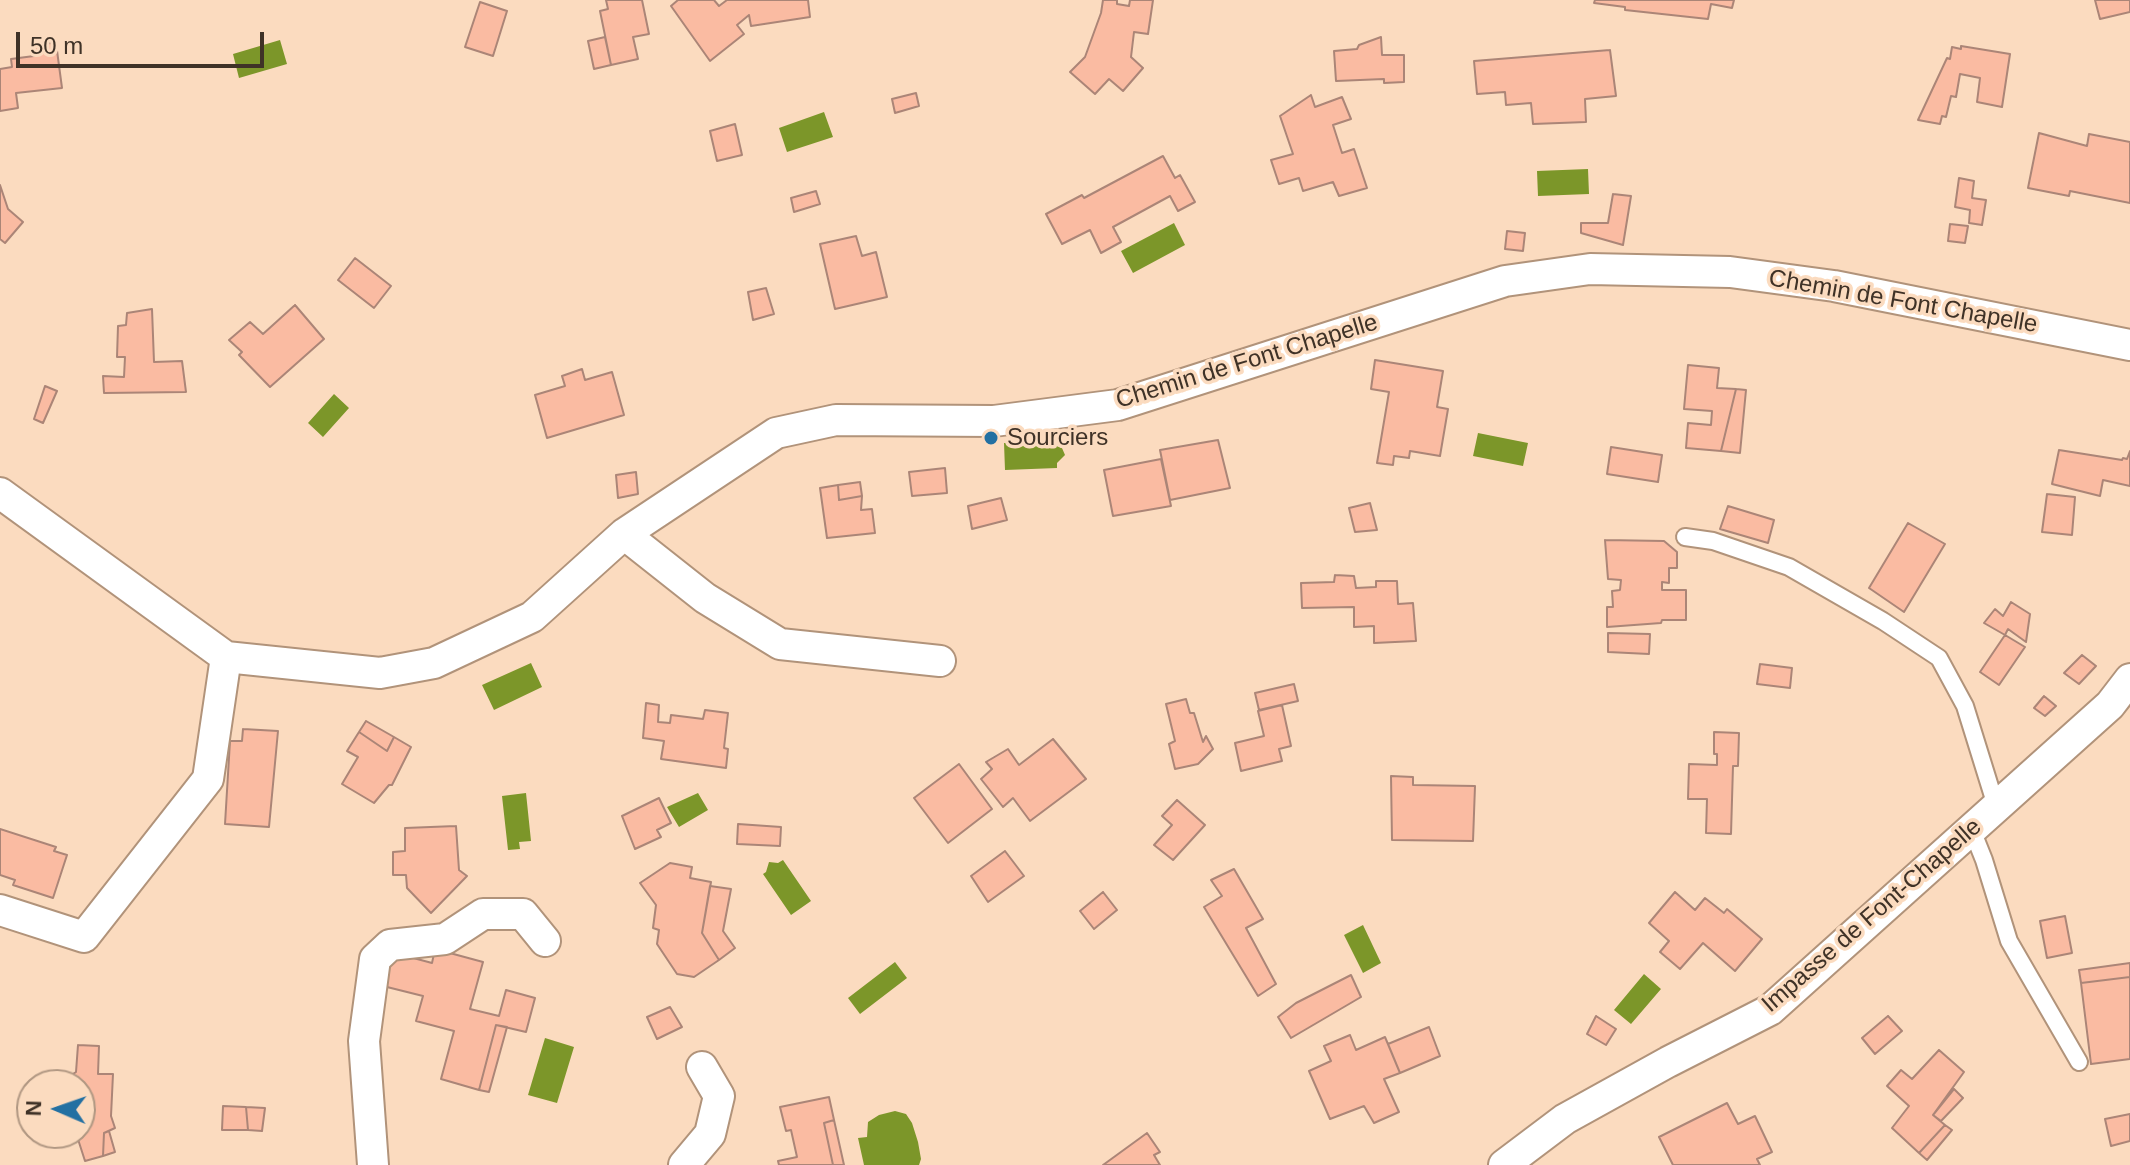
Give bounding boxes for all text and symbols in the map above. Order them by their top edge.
scale bar [20,16,268,66]
text: 50 m [30,32,83,59]
street label: Chemin de Font Chapelle [1766,264,2040,340]
street label: Chemin de Font Chapelle [1113,308,1381,416]
place label: Sourciers [1007,424,1108,452]
marker: Sourciers [982,429,1000,447]
street label: Impasse de Font-Chapelle [1756,813,1988,1019]
north arrow [16,1069,96,1149]
text: N [21,1100,46,1117]

